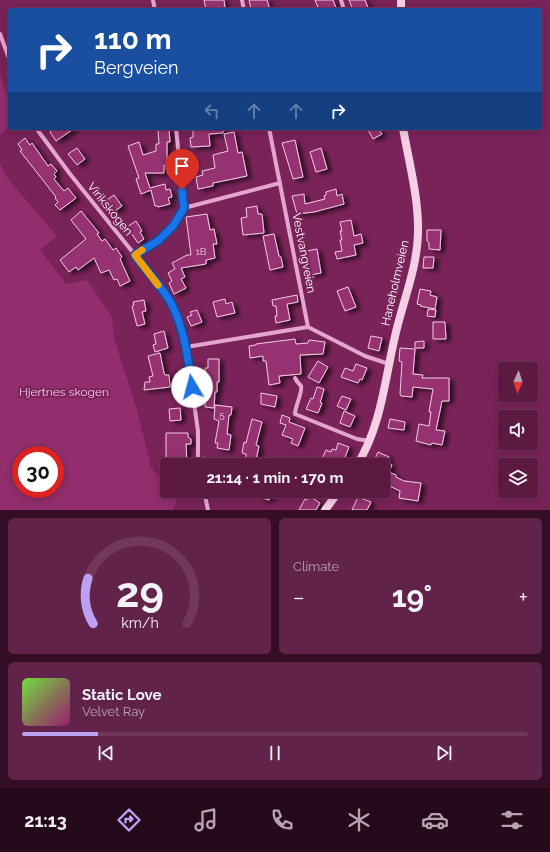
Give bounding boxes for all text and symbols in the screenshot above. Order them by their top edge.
text: 110 m [94,23,172,56]
icon: right [28,24,80,76]
text: Bergveien [94,57,179,78]
icon: left [201,100,223,122]
icon: ahead [243,100,265,122]
icon: ahead [285,100,307,122]
icon: right [327,100,349,122]
pin [165,149,199,190]
icon: arrive [171,155,193,177]
street label: Virikskogen [84,180,136,238]
street label: Vestvangveien [289,212,319,294]
street label: Haneholmveien [378,239,412,327]
house number: 1B [196,246,207,257]
north arrow [498,362,538,402]
map controls [498,362,538,498]
position arrow [171,366,213,408]
park label: Hjertnes skogen [19,385,109,399]
house number: 5 [219,409,225,420]
button: sound [498,410,538,450]
speed limit sign: 30 [12,446,64,498]
button: layers [498,458,538,498]
text: 21:14 · 1 min · 170 m [206,469,344,487]
text: Climate [293,559,339,574]
text: 29 [116,568,163,617]
text: 19° [392,579,432,614]
text: − [293,584,305,610]
text: + [519,584,528,610]
text: km/h [121,615,158,631]
text: Static Love [82,686,161,704]
text: Velvet Ray [82,704,145,719]
icon: previous [95,742,117,764]
icon: pause [264,742,286,764]
icon: next [433,742,455,764]
icon: directions [115,806,143,834]
icon: music [192,806,220,834]
icon: phone [268,806,296,834]
icon: climate [345,806,373,834]
icon: car [421,806,449,834]
icon: filters [498,806,526,834]
text: 21:13 [24,810,67,831]

